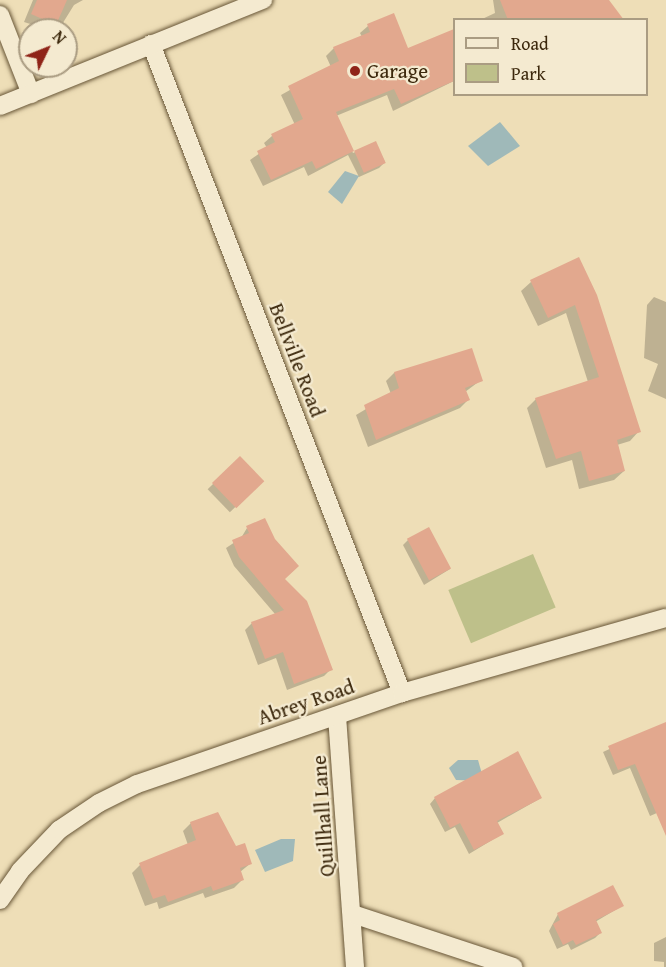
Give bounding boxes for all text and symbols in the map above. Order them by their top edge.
north arrow [18,18,78,78]
legend [453,18,648,96]
text: N [47,25,72,49]
text: Road [511,30,549,57]
place label: Garage [367,58,428,84]
text: Park [511,60,546,87]
marker: Garage [348,64,362,78]
street label: Bellville Road [264,299,330,421]
street label: Abrey Road [254,674,358,730]
street label: Quillhall Lane [306,754,340,878]

